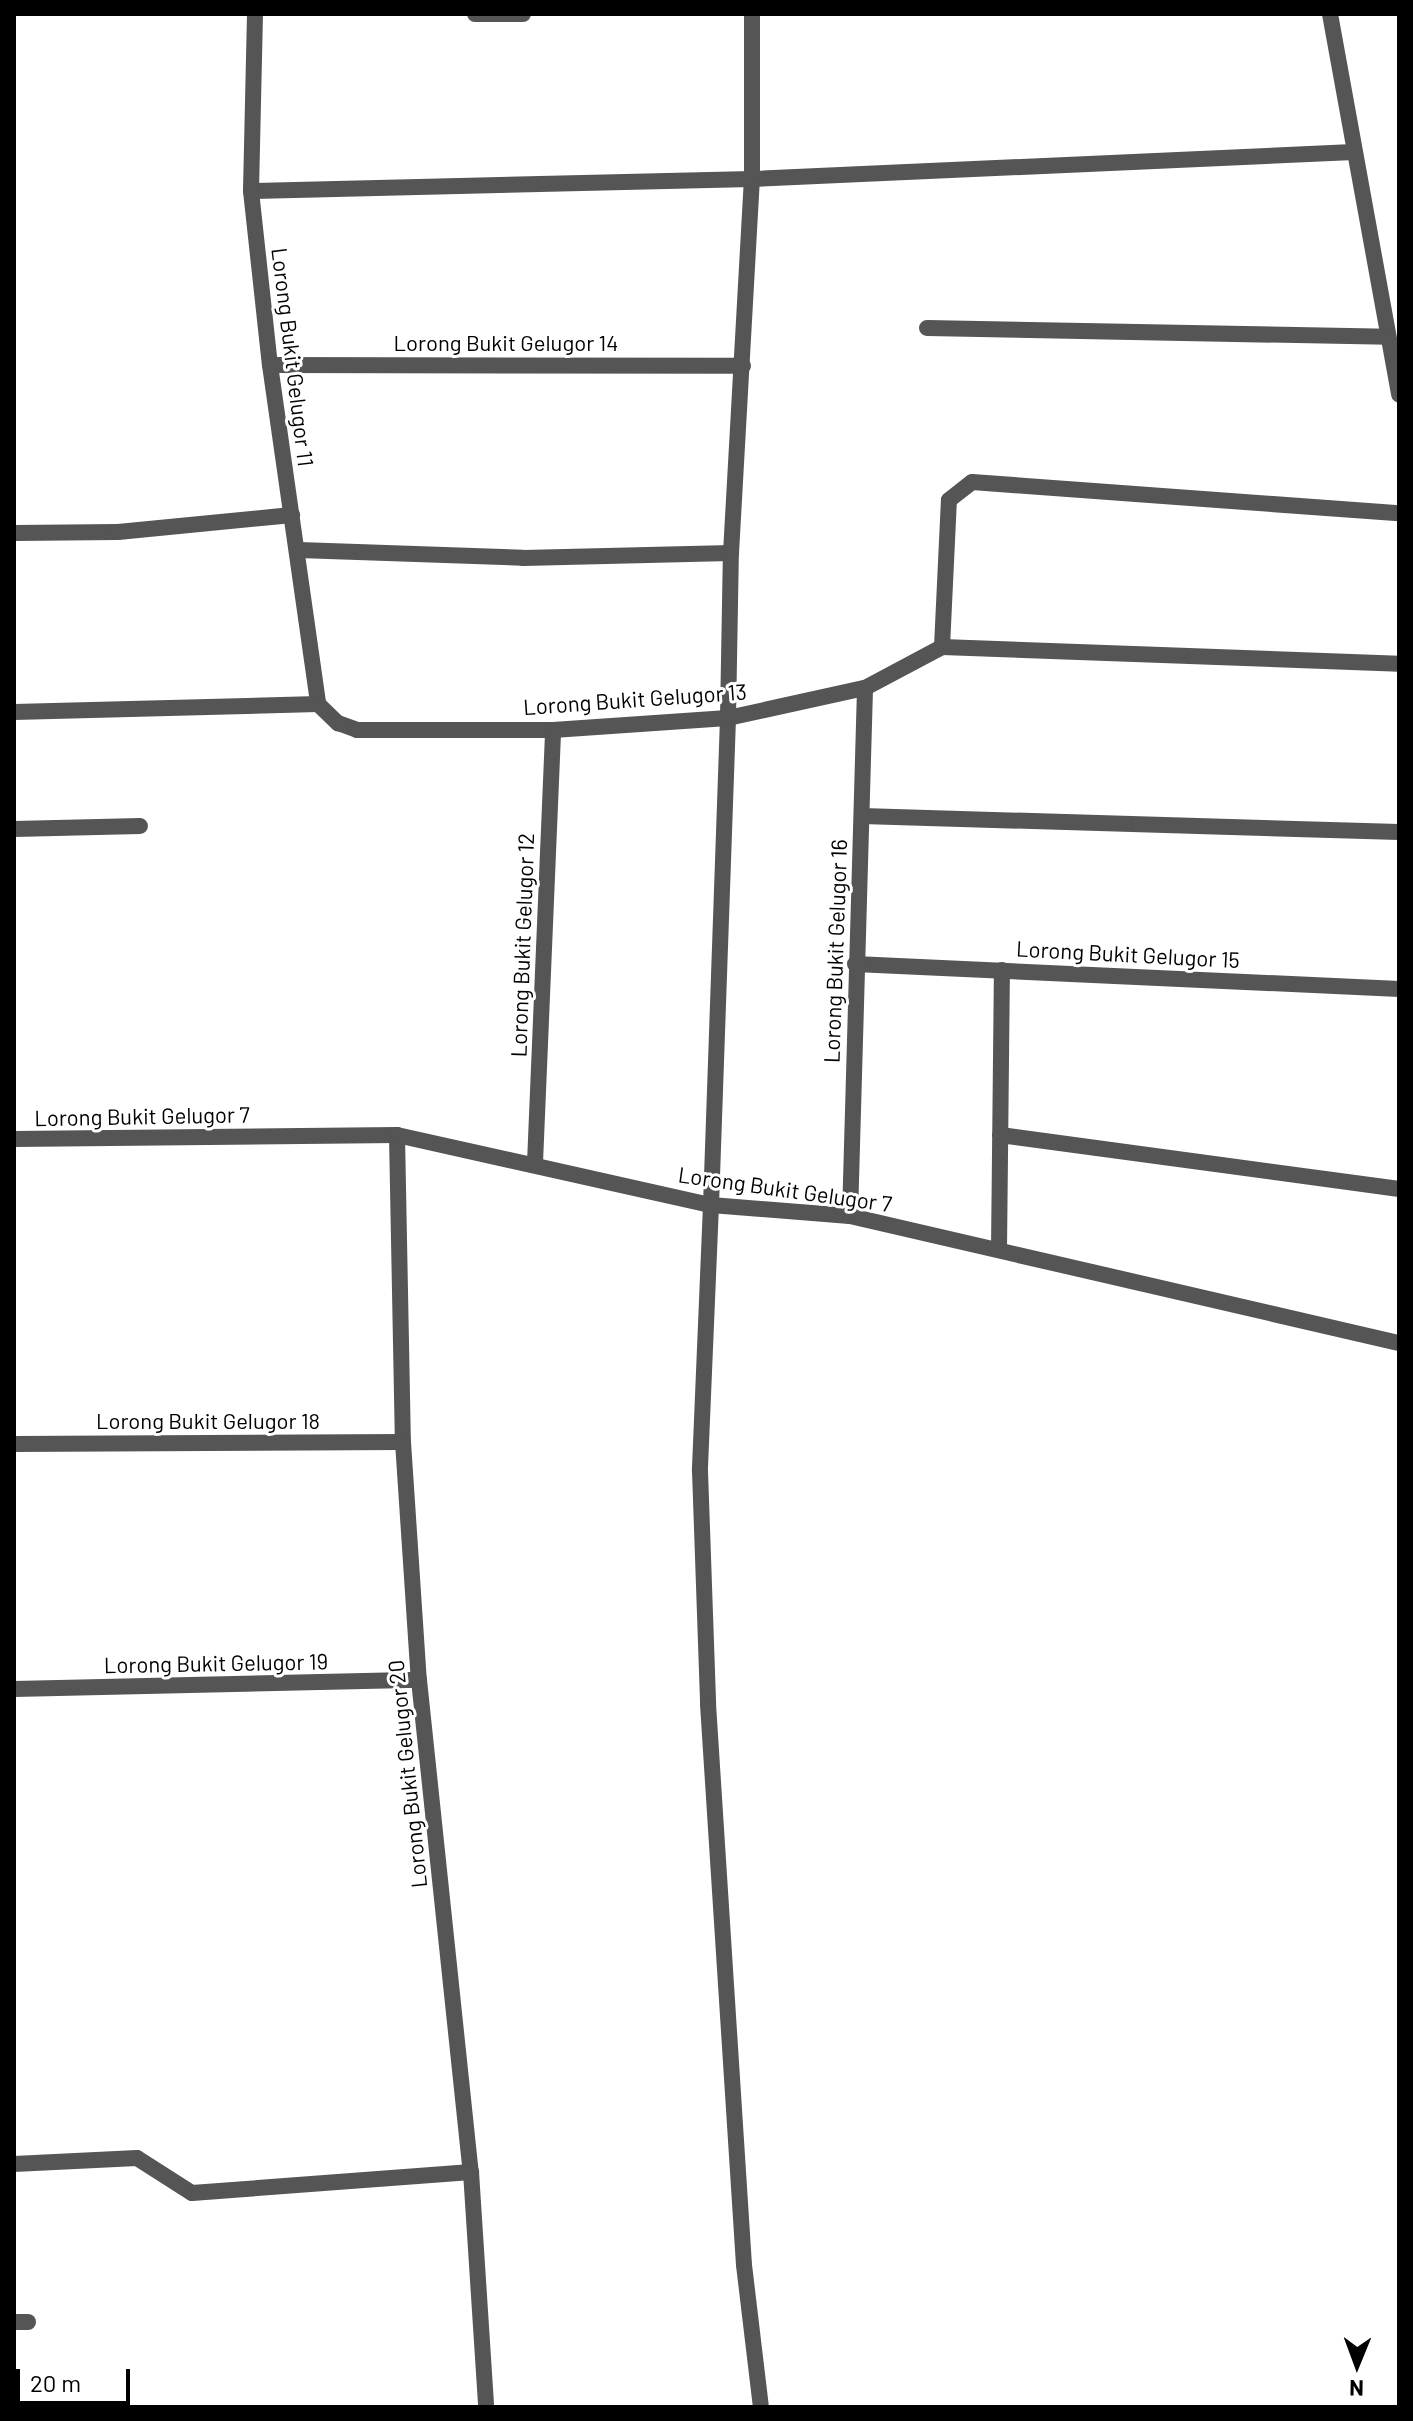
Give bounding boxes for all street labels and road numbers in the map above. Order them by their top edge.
street label: Lorong Bukit Gelugor 11 [266,246,320,468]
street label: Lorong Bukit Gelugor 14 [394,330,618,356]
street label: Lorong Bukit Gelugor 13 [522,678,748,720]
street label: Lorong Bukit Gelugor 12 [505,832,539,1058]
street label: Lorong Bukit Gelugor 16 [818,839,852,1063]
street label: Lorong Bukit Gelugor 15 [1015,935,1241,973]
street label: Lorong Bukit Gelugor 7 [34,1101,250,1131]
street label: Lorong Bukit Gelugor 7 [677,1161,893,1217]
street label: Lorong Bukit Gelugor 18 [96,1408,320,1434]
street label: Lorong Bukit Gelugor 19 [104,1648,328,1678]
street label: Lorong Bukit Gelugor 20 [382,1659,432,1889]

